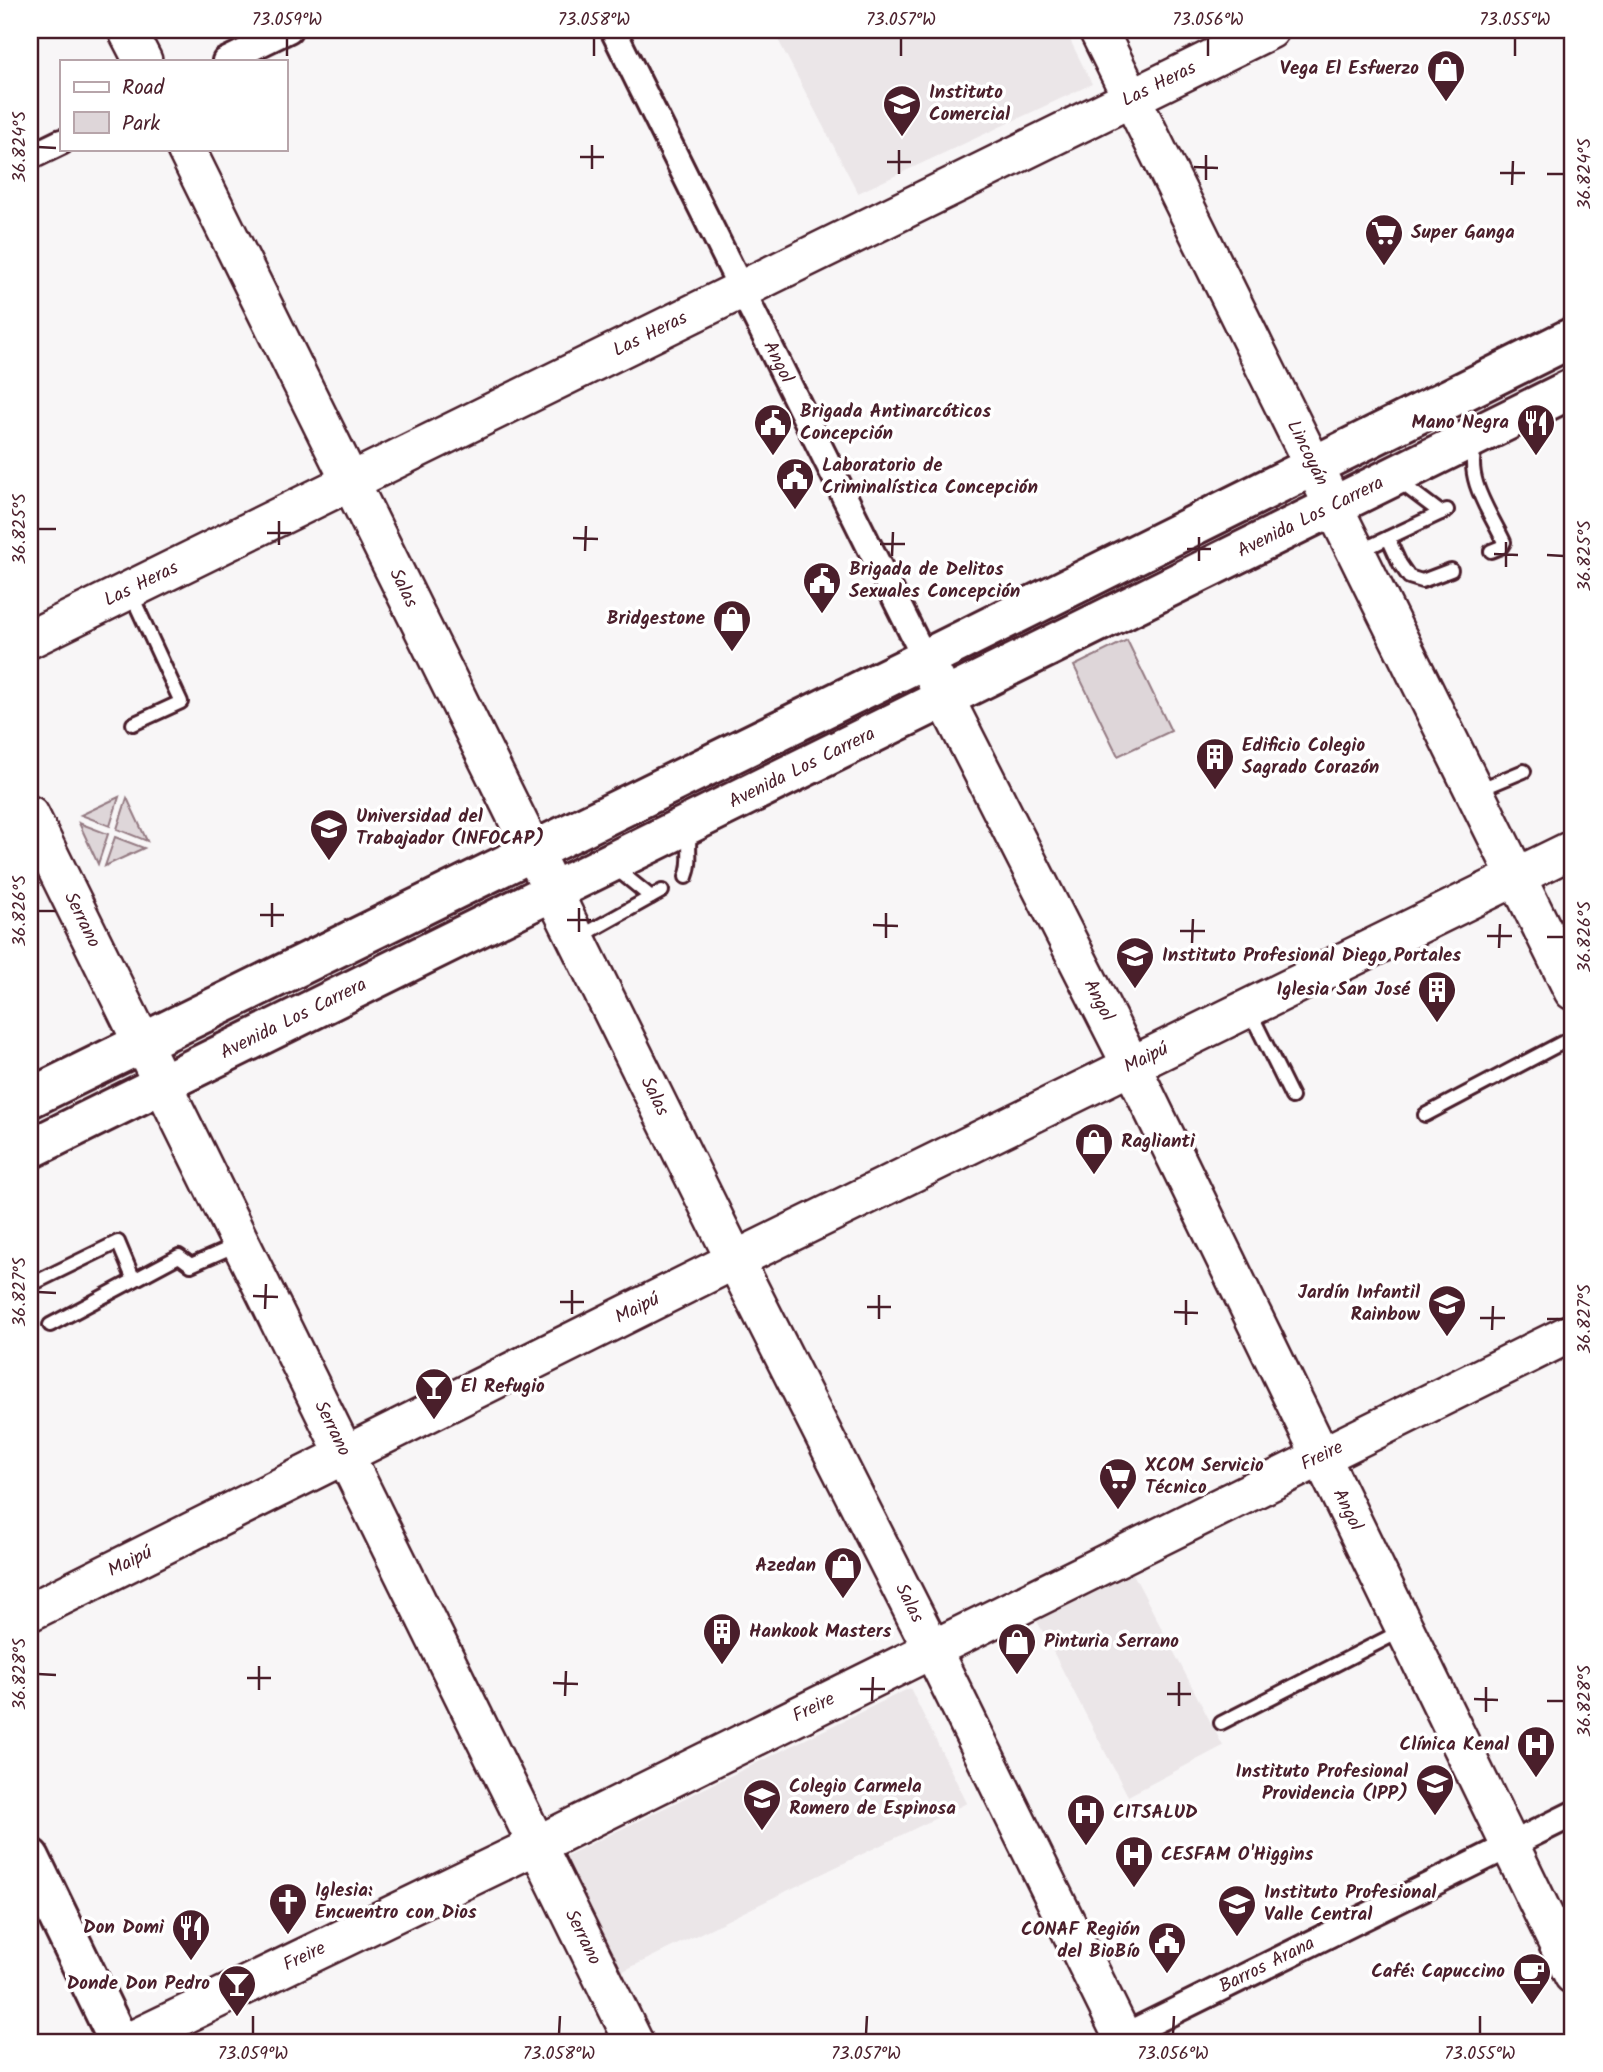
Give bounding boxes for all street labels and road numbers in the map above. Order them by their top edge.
street label: Las Heras [1117,53,1202,115]
street label: Las Heras [608,303,693,365]
street label: Angol [755,336,801,389]
street label: Lincoyán [1278,415,1336,491]
street label: Avenida Los Carrera [1232,468,1389,566]
street label: Las Heras [99,553,184,615]
street label: Salas [381,563,426,613]
street label: Avenida Los Carrera [724,719,881,817]
street label: Serrano [55,887,108,953]
street label: Avenida Los Carrera [215,970,372,1068]
street label: Angol [1075,974,1122,1027]
street label: Maipú [1119,1034,1175,1082]
street label: Salas [632,1072,677,1122]
street label: Maipú [610,1284,666,1333]
street label: Serrano [306,1396,359,1462]
street label: Freire [1296,1433,1349,1480]
street label: Angol [1324,1484,1370,1537]
street label: Maipú [103,1538,159,1586]
street label: Salas [886,1578,931,1628]
street label: Freire [787,1684,841,1731]
street label: Serrano [556,1904,609,1970]
street label: Barros Arana [1214,1929,1320,2002]
street label: Freire [278,1934,331,1980]

